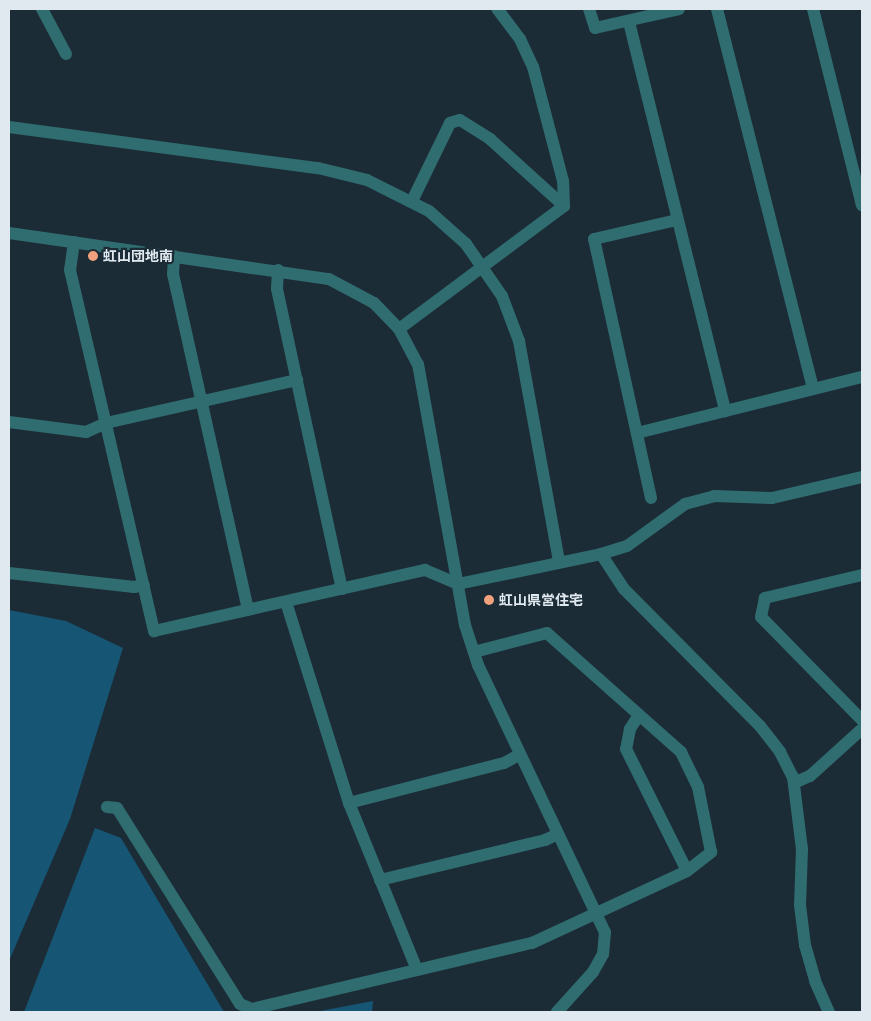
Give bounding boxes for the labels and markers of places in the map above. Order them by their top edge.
place label: 虹山団地南 [103,248,173,264]
marker: 虹山団地南 [87,250,99,262]
place label: 虹山県営住宅 [499,592,583,608]
marker: 虹山県営住宅 [483,594,495,606]

